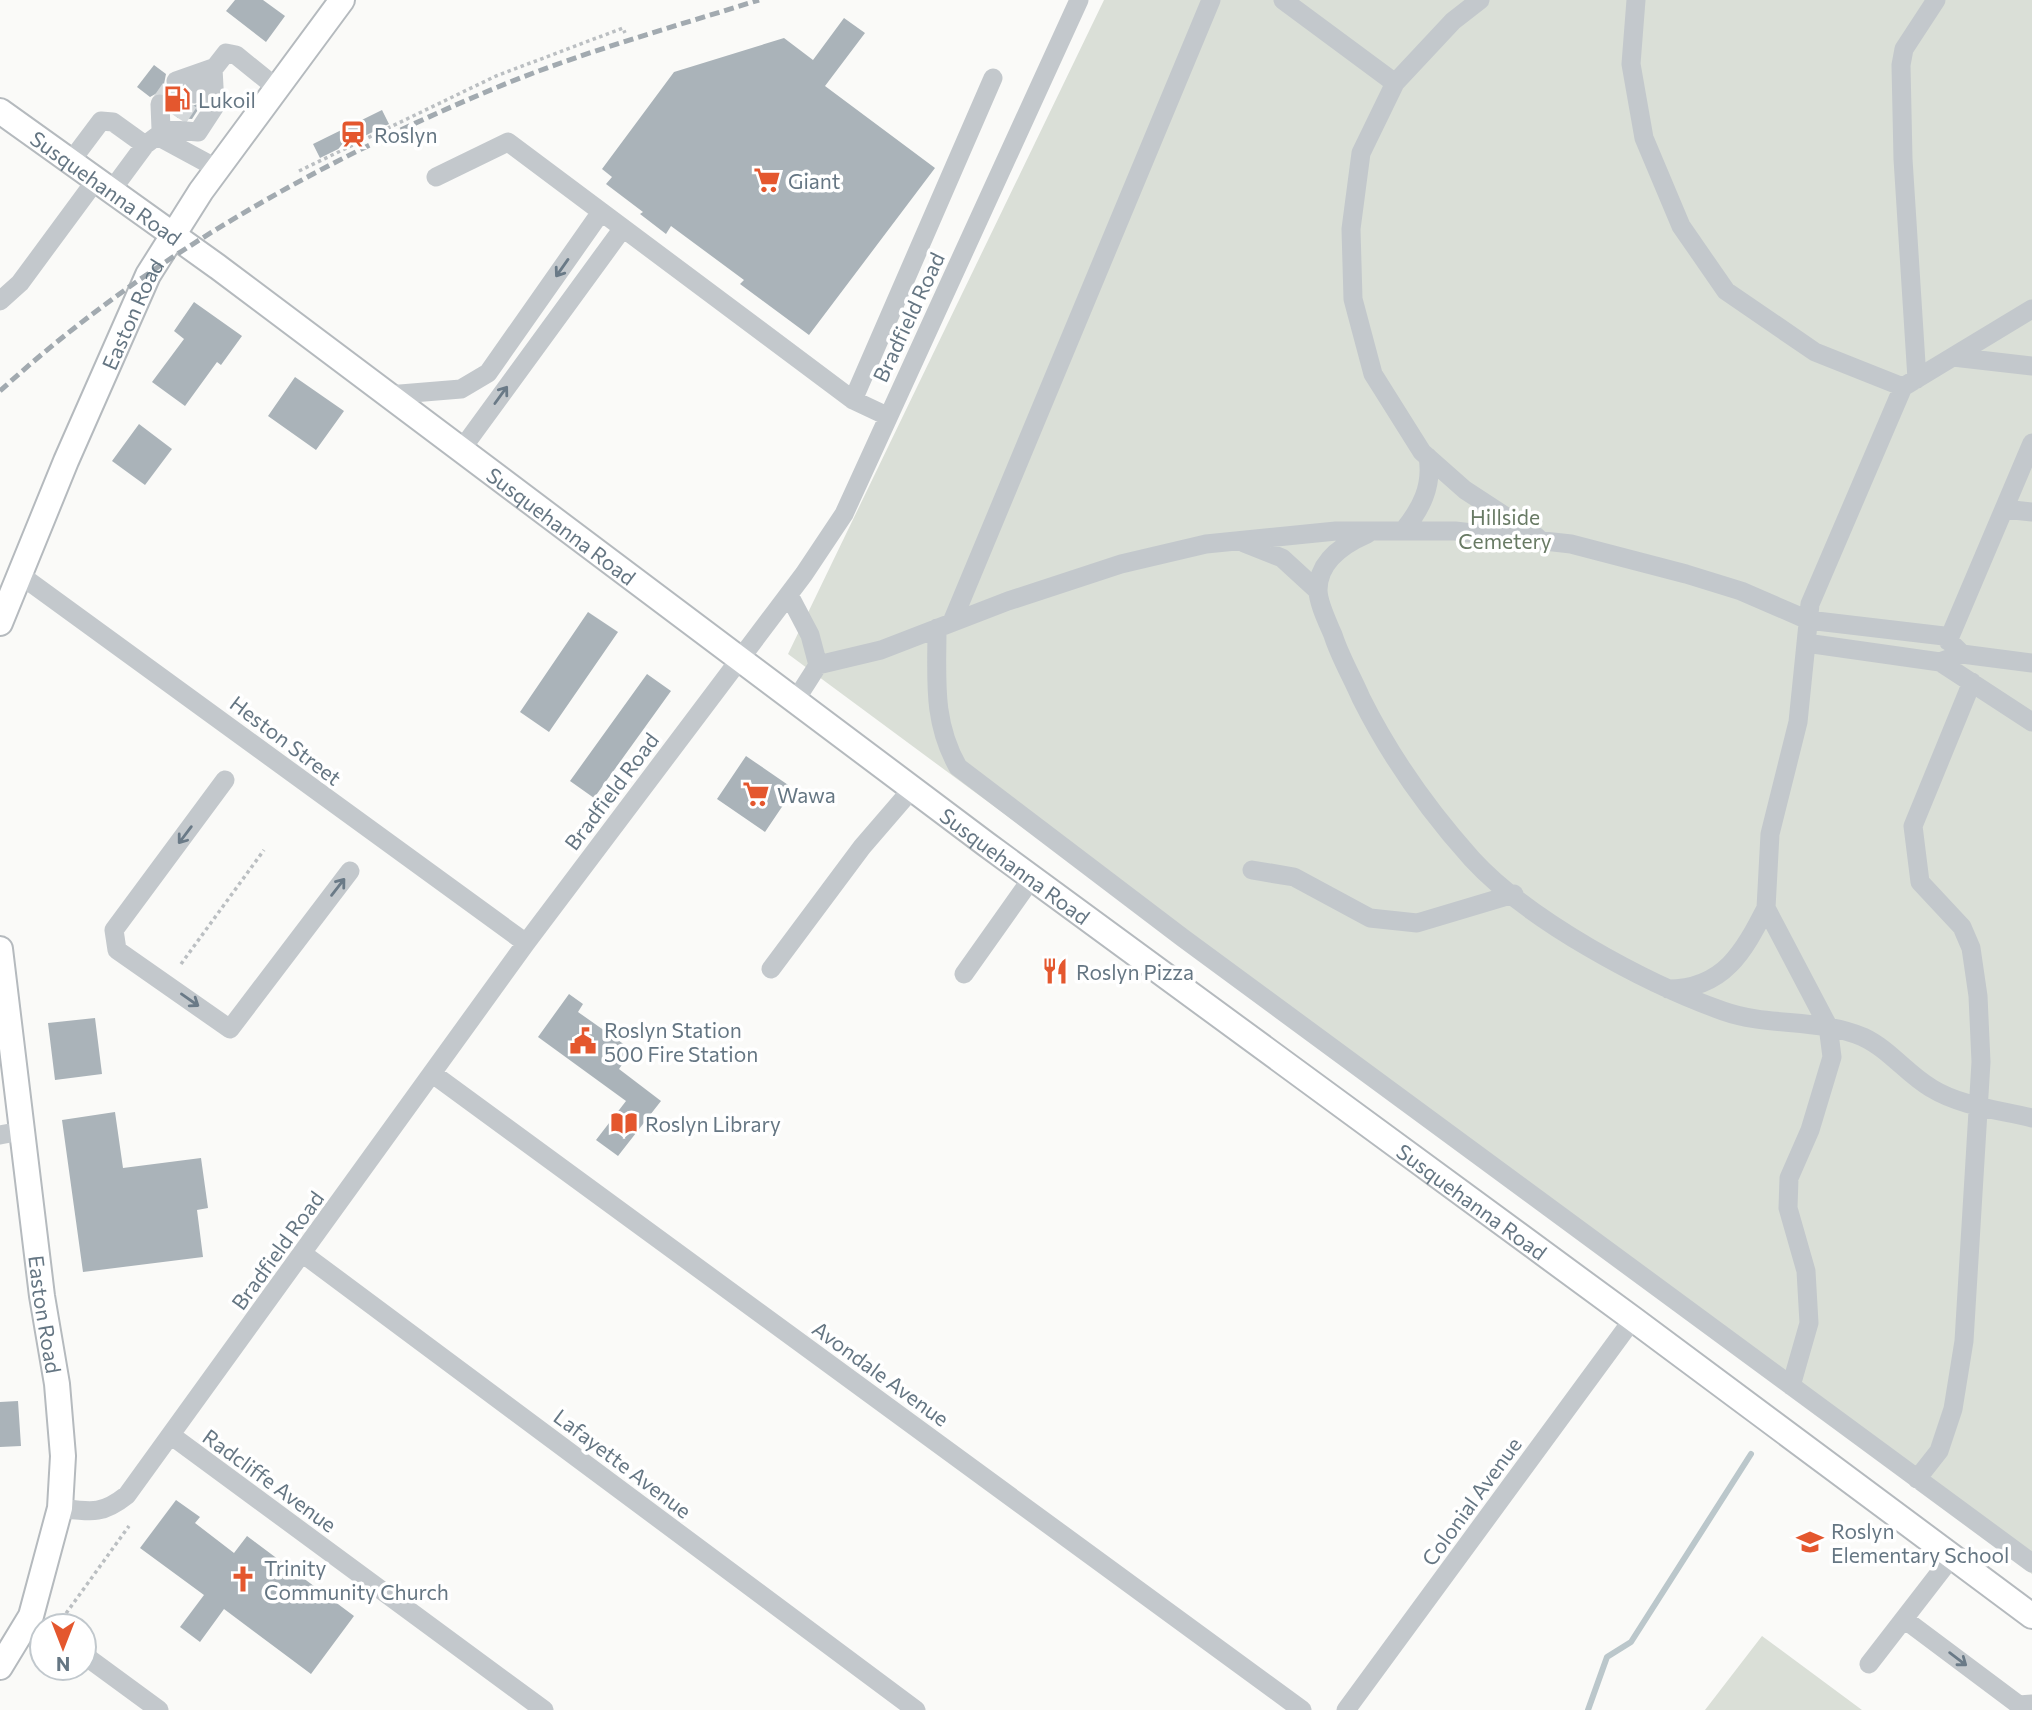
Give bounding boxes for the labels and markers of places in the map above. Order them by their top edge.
fuel station icon: Lukoil [162,84,192,114]
place label: Lukoil [198,87,256,112]
station icon: Roslyn [338,119,368,149]
place label: Roslyn [374,122,438,147]
supermarket icon: Giant [752,165,782,195]
place label: Giant [788,168,840,193]
supermarket icon: Wawa [741,779,771,809]
place label: Wawa [777,782,836,807]
restaurant icon: Roslyn Pizza [1040,956,1070,986]
place label: Roslyn Pizza [1076,959,1194,984]
place label: Roslyn Station 500 Fire Station [604,1017,758,1066]
public building icon: Roslyn Station 500 Fire Station [568,1026,598,1056]
library icon: Roslyn Library [609,1108,639,1138]
place label: Roslyn Library [645,1111,781,1136]
place label: Roslyn Elementary School [1831,1518,2009,1567]
school or university icon: Roslyn Elementary School [1795,1527,1825,1557]
place label: Trinity Community Church [264,1555,449,1604]
church icon: Trinity Community Church [228,1564,258,1594]

